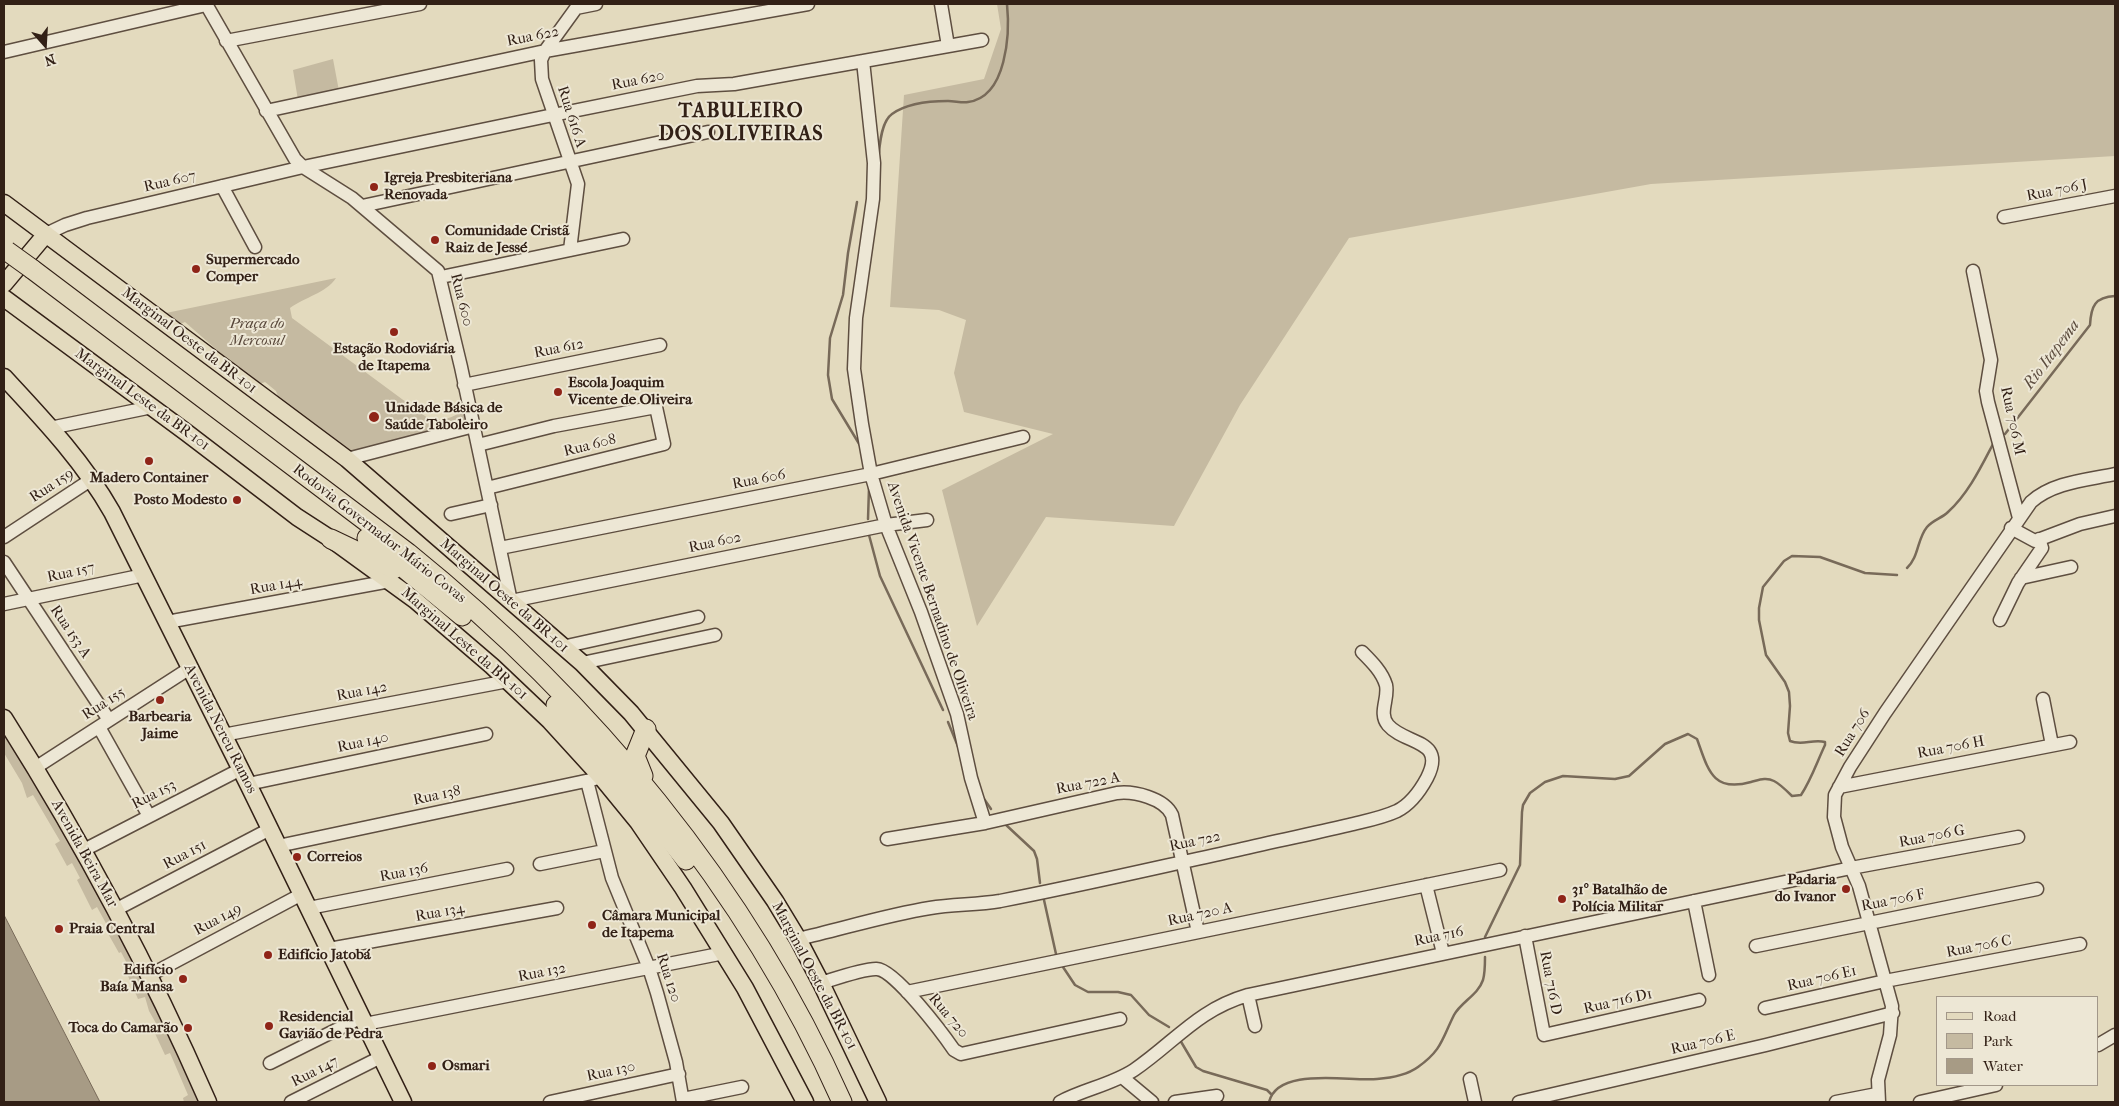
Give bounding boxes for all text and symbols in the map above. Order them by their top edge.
north arrow [20,20,70,70]
street label: Rua 622 [505,23,561,51]
text: N [42,50,58,69]
street label: Rua 620 [610,67,666,95]
street label: Rua 616 A [553,84,589,150]
district label: TABULEIRO DOS OLIVEIRAS [657,100,825,147]
street label: Rua 607 [142,167,198,197]
place label: Igreja Presbiteriana Renovada [384,169,512,204]
street label: Rua 706 J [2025,176,2089,206]
marker: Igreja Presbiteriana Renovada [368,181,380,193]
place label: Comunidade Cristã Raiz de Jessé [445,222,569,257]
marker: Comunidade Cristã Raiz de Jessé [429,234,441,246]
place label: Supermercado Comper [206,251,300,286]
marker: Supermercado Comper [190,263,202,275]
street label: Rua 600 [446,272,476,328]
street label: Marginal Oeste da BR-101 [118,284,260,398]
park label: Praça do Mercosul [230,315,284,350]
water label: Rio Itapema [2020,317,2084,393]
marker: Estação Rodoviária de Itapema [388,326,400,338]
street label: Rua 612 [533,335,585,363]
place label: Estação Rodoviária de Itapema [333,340,455,375]
street label: Marginal Leste da BR-101 [71,345,213,455]
place label: Escola Joaquim Vicente de Oliveira [568,374,692,409]
street label: Rua 706 M [1996,385,2028,457]
marker: Escola Joaquim Vicente de Oliveira [552,386,564,398]
place label: Unidade Básica de Saúde Taboleiro [385,399,503,434]
marker: Unidade Básica de Saúde Taboleiro [367,410,381,424]
street label: Rua 608 [562,431,618,461]
marker: Madero Container [143,455,155,467]
street label: Rodovia Governador Mário Covas [289,461,469,607]
street label: Rua 159 [27,465,77,507]
street label: Rua 606 [731,466,787,494]
place label: Madero Container [90,469,208,487]
street label: Avenida Vicente Bernadino de Oliveira [883,480,981,722]
place label: Posto Modesto [134,491,227,509]
marker: Posto Modesto [231,494,243,506]
street label: Rua 602 [687,529,743,557]
street label: Marginal Oeste da BR-101 [436,535,572,657]
street label: Rua 157 [46,559,96,587]
street label: Rua 144 [249,573,303,599]
street label: Marginal Leste da BR-101 [397,584,531,704]
street label: Rua 153 A [46,602,94,662]
street label: Avenida Nereu Ramos [180,661,260,797]
street label: Rua 142 [335,678,389,706]
street label: Rua 155 [79,684,129,724]
marker: Barbearia Jaime [154,694,166,706]
street label: Rua 706 [1831,706,1875,760]
place label: Barbearia Jaime [128,708,192,743]
street label: Rua 140 [336,729,390,757]
street label: Rua 706 H [1916,733,1986,763]
street label: Rua 722 A [1054,769,1122,799]
street label: Rua 153 [129,776,179,814]
street label: Rua 138 [411,782,463,810]
street label: Avenida Beira Mar [47,797,121,911]
street label: Rua 706 G [1898,822,1966,852]
street label: Rua 722 [1168,828,1222,856]
street label: Rua 151 [160,836,210,874]
place label: Correios [307,848,362,866]
marker: Correios [291,851,303,863]
street label: Rua 136 [378,859,430,887]
place label: Padaria do Ivanor [1775,871,1836,906]
place label: 31º Batalhão de Polícia Militar [1572,881,1667,916]
marker: Padaria do Ivanor [1840,883,1852,895]
street label: Rua 706 F [1860,886,1926,916]
marker: 31º Batalhão de Polícia Militar [1556,893,1568,905]
street label: Marginal Oeste da BR-101 [767,899,861,1053]
street label: Rua 720 A [1166,899,1234,931]
street label: Rua 149 [191,900,245,940]
street label: Rua 134 [414,900,466,926]
place label: Câmara Municipal de Itapema [602,907,720,942]
marker: Câmara Municipal de Itapema [586,919,598,931]
place label: Praia Central [69,920,155,938]
marker: Praia Central [53,923,65,935]
street label: Rua 716 [1413,923,1465,951]
street label: Rua 706 C [1945,932,2013,962]
place label: Edifício Jatobá [278,946,371,964]
marker: Edifício Jatobá [262,949,274,961]
street label: Rua 716 D [1535,950,1565,1016]
street label: Rua 120 [652,951,684,1005]
street label: Rua 132 [516,960,568,986]
place label: Edifício Baía Mansa [100,961,173,996]
street label: Rua 706 E1 [1786,962,1858,996]
marker: Edifício Baía Mansa [177,973,189,985]
street label: Rua 716 D1 [1582,985,1654,1019]
street label: Rua 720 [924,990,972,1042]
legend [1936,996,2099,1086]
text: Road [1983,1007,2016,1025]
place label: Residencial Gavião de Pedra [279,1008,382,1043]
place label: Toca do Camarão [69,1019,178,1037]
marker: Residencial Gavião de Pedra [263,1020,275,1032]
marker: Toca do Camarão [182,1022,194,1034]
street label: Rua 706 E [1669,1027,1737,1059]
text: Park [1983,1032,2013,1050]
street label: Rua 147 [289,1053,341,1091]
place label: Osmari [442,1057,490,1075]
text: Water [1983,1057,2023,1075]
street label: Rua 130 [585,1058,637,1086]
marker: Osmari [426,1060,438,1072]

